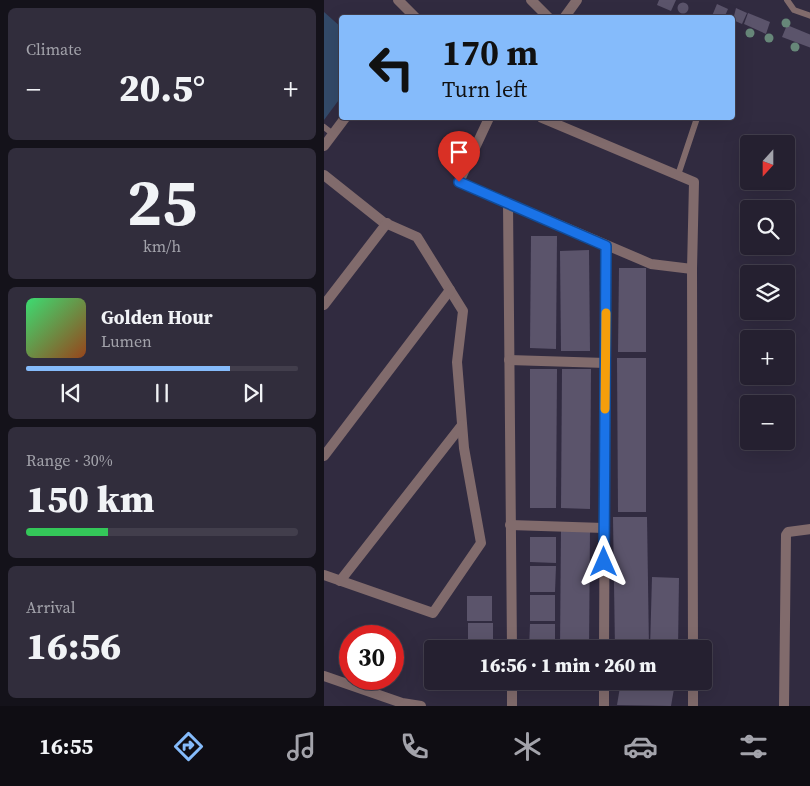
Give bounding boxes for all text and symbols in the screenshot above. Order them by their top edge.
text: 170 m [442,29,538,77]
icon: left [359,35,424,100]
text: Climate [26,38,82,60]
text: 20.5° [119,62,205,114]
text: − [26,70,41,108]
text: + [283,70,298,108]
text: Turn left [442,74,527,104]
pin [438,131,480,182]
north arrow [740,135,795,190]
map controls [740,135,795,450]
icon: arrive [445,138,473,166]
text: 25 [127,158,197,247]
button: search [740,200,795,255]
text: km/h [143,235,181,257]
button: layers [740,265,795,320]
text: Golden Hour [101,304,213,330]
text: Lumen [101,330,152,352]
button: + [740,330,795,385]
icon: previous [57,379,85,407]
icon: pause [148,379,176,407]
icon: next [239,379,267,407]
button: − [740,395,795,450]
text: Range · 30% [26,449,113,471]
text: 150 km [26,473,154,525]
position arrow [577,535,629,587]
text: Arrival [26,596,75,618]
text: 16:56 [26,620,121,672]
speed limit sign: 30 [339,625,404,690]
text: 16:56 · 1 min · 260 m [479,652,657,678]
icon: directions [171,729,206,764]
icon: music [284,729,319,764]
icon: phone [397,729,432,764]
icon: climate [510,729,545,764]
icon: car [623,729,658,764]
icon: filters [736,729,771,764]
text: 16:55 [39,731,93,761]

